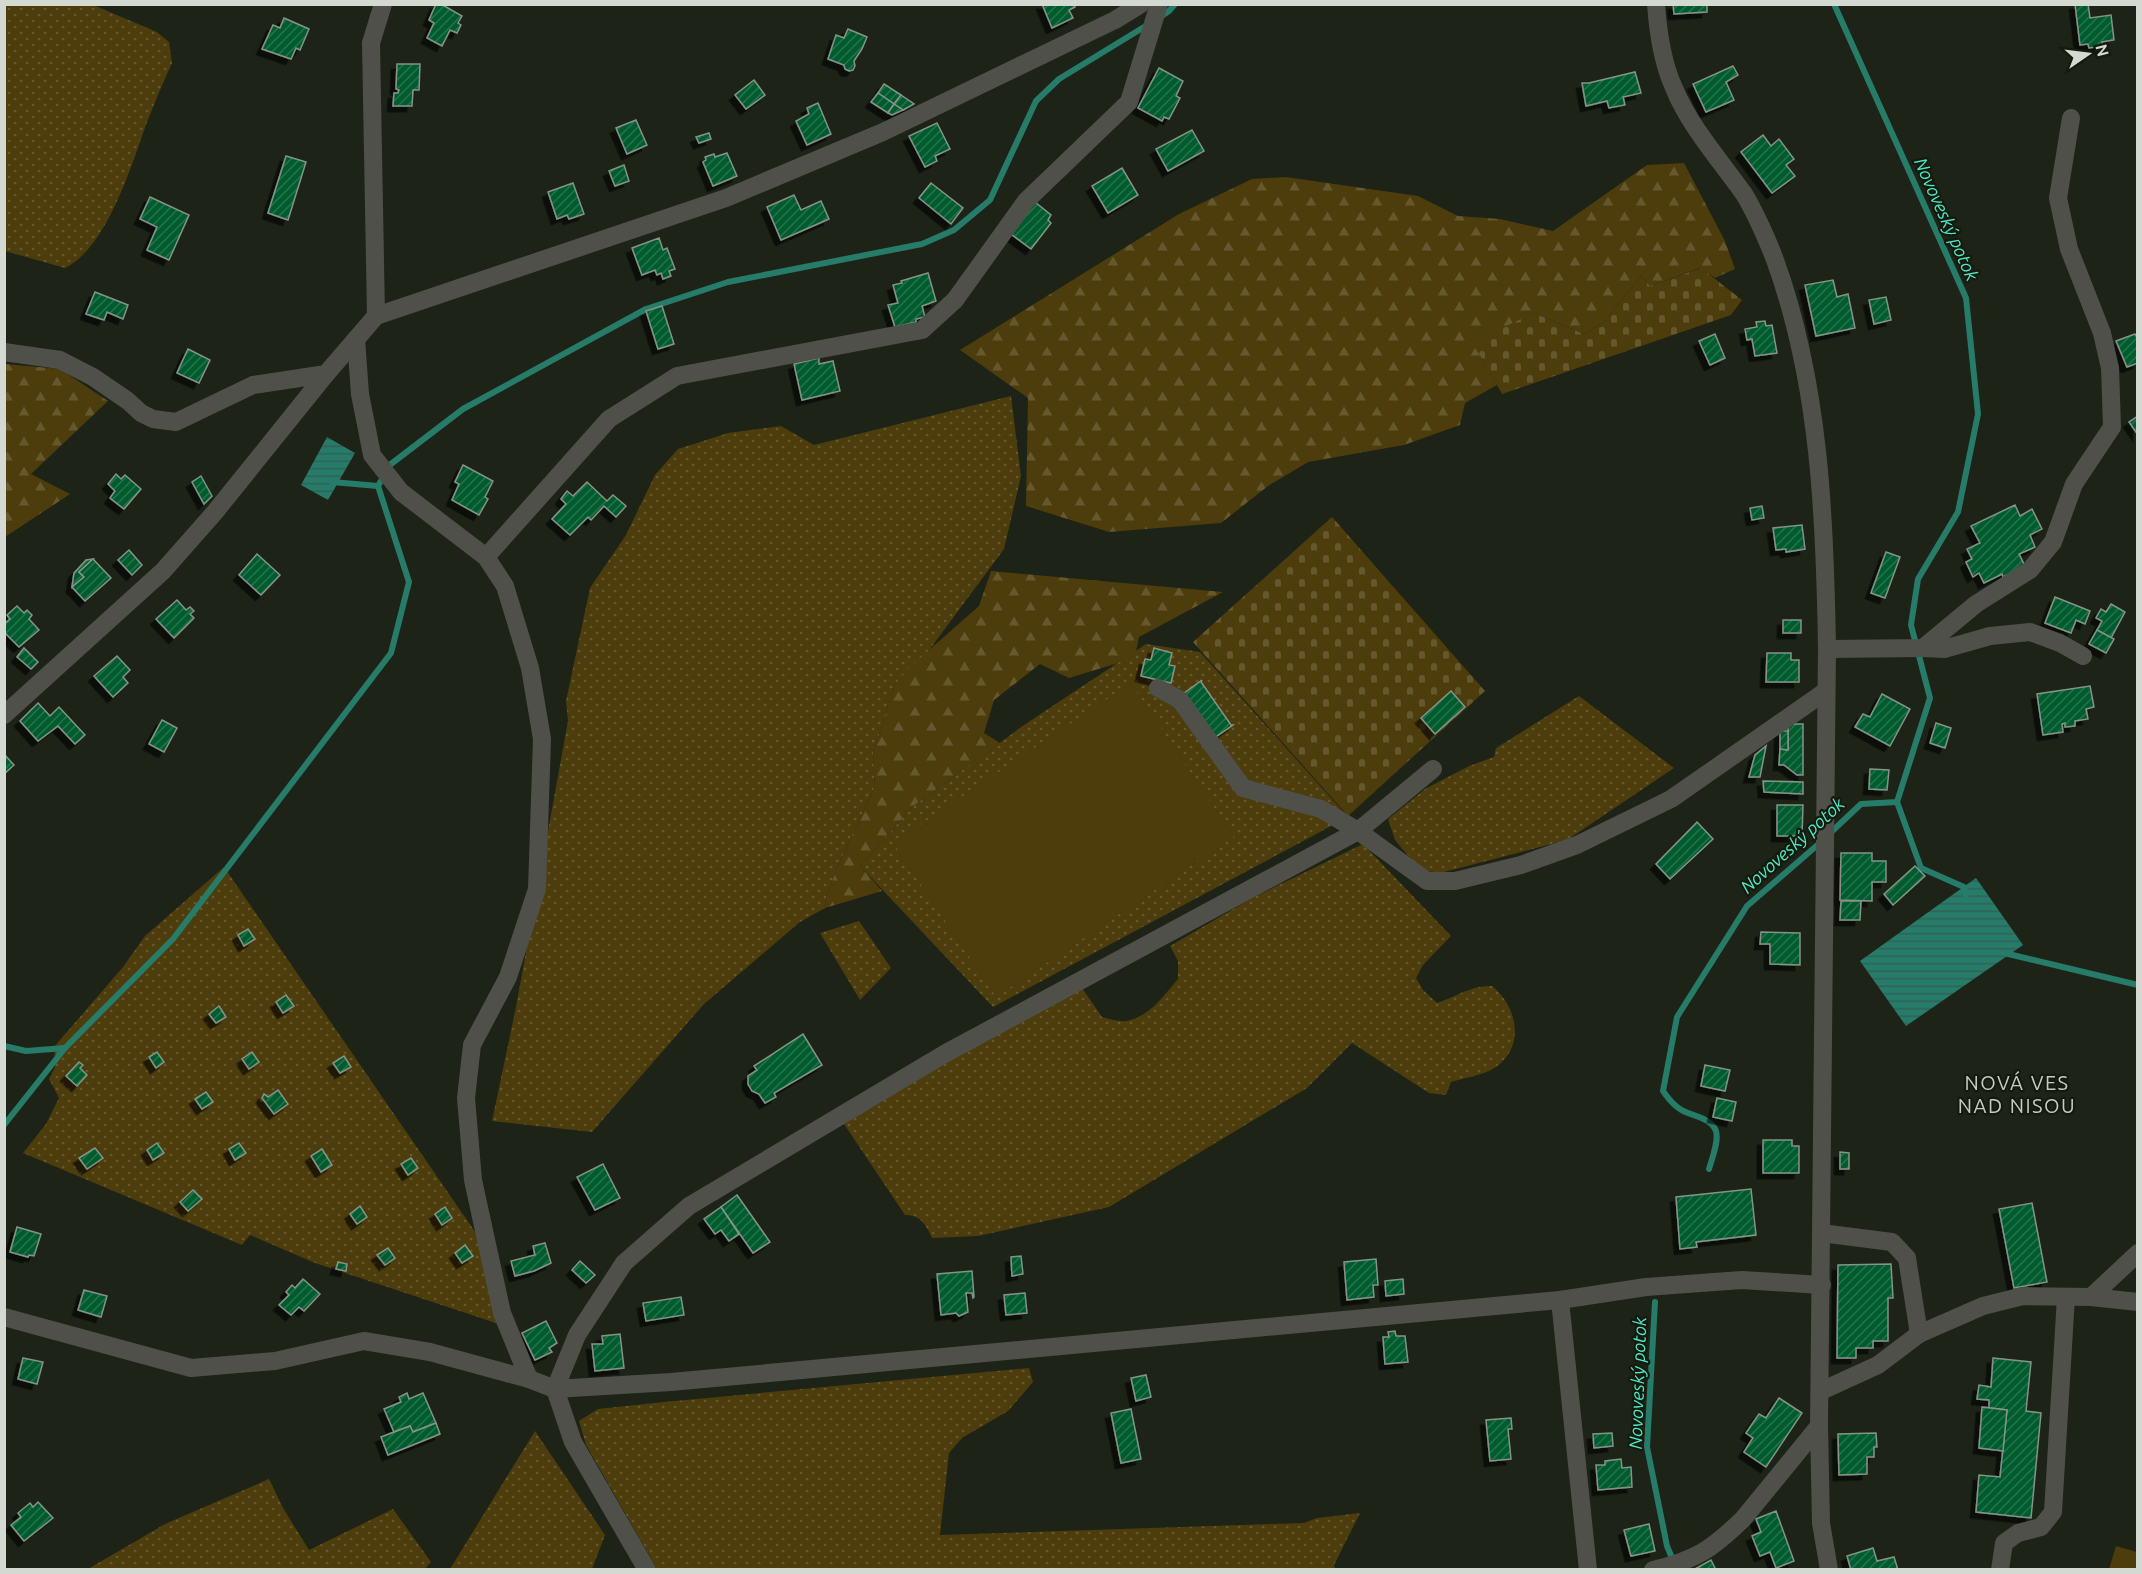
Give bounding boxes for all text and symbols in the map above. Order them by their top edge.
north arrow [2058,24,2118,84]
text: N [2092,42,2113,58]
water label: Novoveský potok [1911,154,1983,284]
water label: Novoveský potok [1736,793,1849,897]
district label: NOVÁ VES NAD NISOU [1958,1071,2076,1117]
water label: Novoveský potok [1625,1316,1649,1450]

